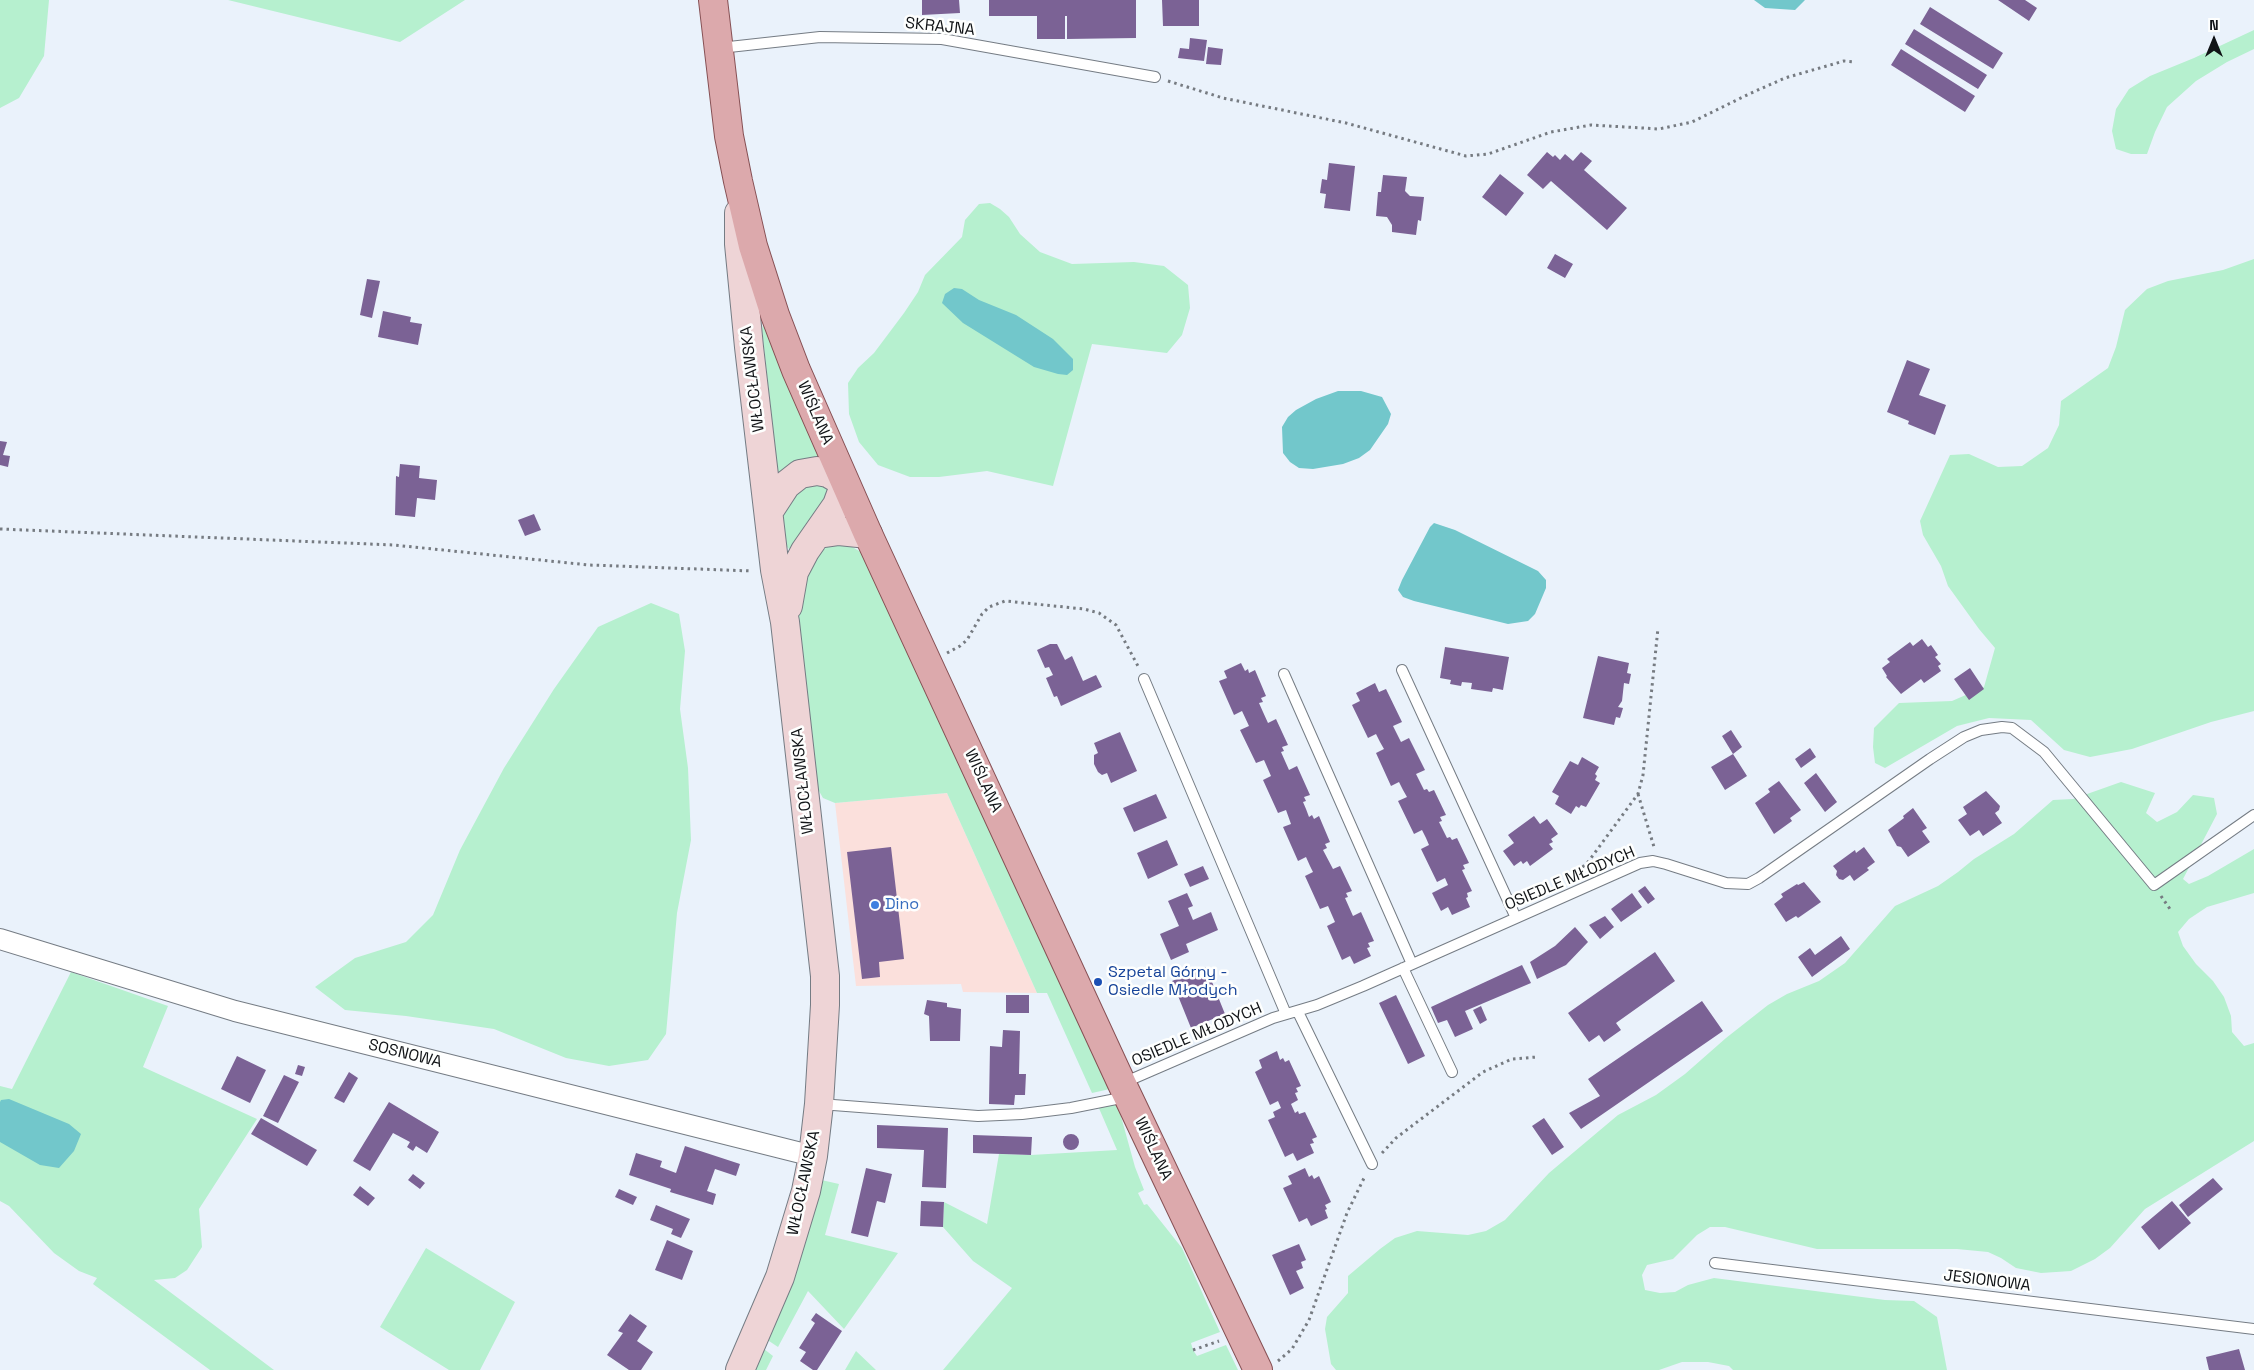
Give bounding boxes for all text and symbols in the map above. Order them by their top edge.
street label: SKRAJNA [904,14,976,40]
north arrow [2189,15,2239,65]
text: N [2209,16,2219,34]
street label: WŁOCŁAWSKA [737,325,769,433]
street label: WIŚLANA [793,378,837,448]
street label: WŁOCŁAWSKA [788,727,818,835]
street label: WIŚLANA [960,746,1006,816]
street label: OSIEDLE MŁODYCH [1502,843,1638,915]
place label: Dino [885,895,919,915]
marker: Dino [869,899,881,911]
place label: Szpetal Górny - Osiedle Młodych [1108,963,1237,1001]
marker: Szpetal Górny - Osiedle Młodych [1092,976,1104,988]
street label: OSIEDLE MŁODYCH [1129,999,1265,1071]
street label: SOSNOWA [366,1036,444,1072]
street label: WIŚLANA [1130,1114,1176,1184]
street label: WŁOCŁAWSKA [783,1129,825,1237]
street label: JESIONOWA [1942,1266,2032,1296]

